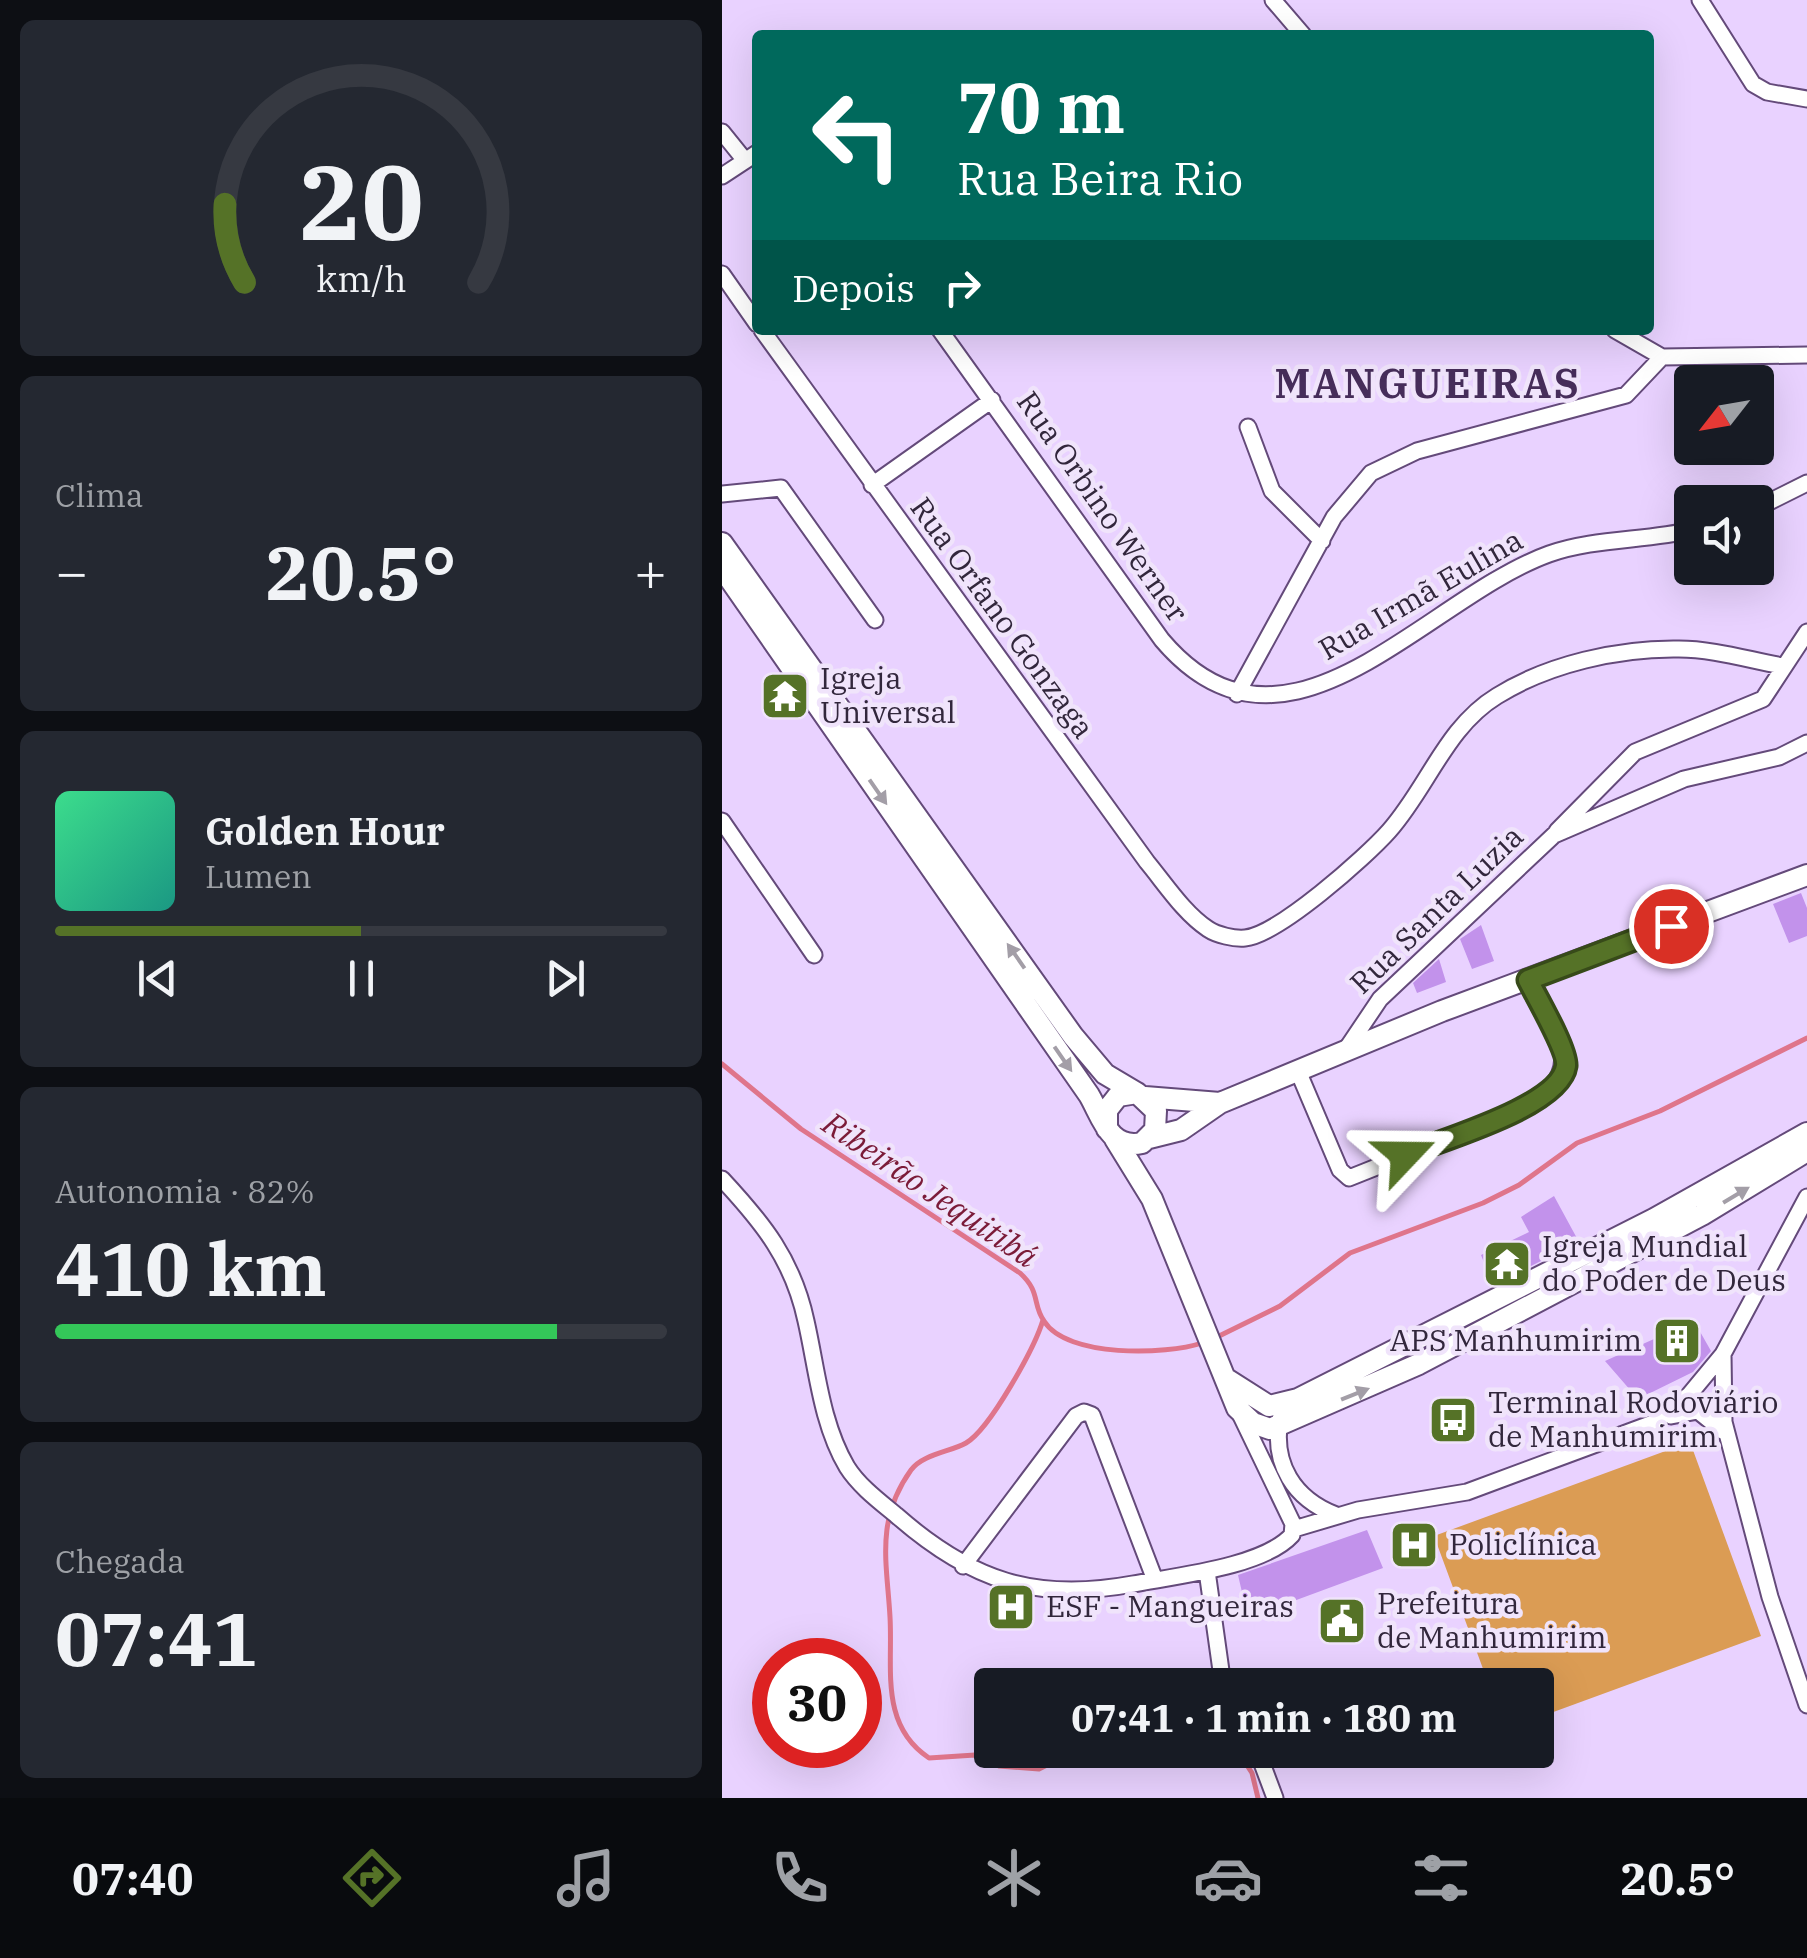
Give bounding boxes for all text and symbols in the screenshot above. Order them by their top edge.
text: 70 m [957,61,1125,152]
icon: left [792,70,922,200]
text: 20 [299,133,423,269]
text: Rua Beira Rio [957,149,1243,207]
text: km/h [316,255,406,302]
icon: right [935,260,990,315]
text: Depois [792,263,915,312]
district label: MANGUEIRAS [1275,357,1581,409]
north arrow [1674,365,1774,465]
map controls [1674,365,1774,585]
street label: Rua Orbino Werner [1009,383,1197,629]
text: Clima [55,474,143,516]
button: sound [1674,485,1774,585]
street label: Rua Orfano Gonzaga [903,489,1104,745]
street label: Rua Irmã Eulina [1311,519,1529,668]
text: 20.5° [265,523,457,621]
text: − [55,536,88,607]
text: + [634,536,667,607]
place label: Igreja Universal [820,658,956,731]
temple icon: Igreja Universal [759,670,811,722]
one-way arrow [868,779,887,805]
text: Golden Hour [205,806,445,855]
street label: Rua Santa Luzia [1341,816,1531,1002]
text: Lumen [205,855,312,897]
pin [1629,884,1714,969]
icon: arrive [1644,899,1699,954]
one-way arrow [1007,943,1026,970]
icon: previous [130,951,185,1006]
icon: pause [334,951,389,1006]
icon: next [538,951,593,1006]
one-way arrow [1053,1045,1072,1072]
water label: Ribeirão Jequitibá [814,1101,1047,1277]
position arrow [1353,1103,1457,1207]
text: Autonomia · 82% [55,1170,315,1212]
one-way arrow [1722,1187,1750,1204]
text: 410 km [55,1219,327,1317]
place label: Igreja Mundial do Poder de Deus [1542,1226,1786,1299]
temple icon: Igreja Mundial do Poder de Deus [1481,1238,1533,1290]
building icon: APS Manhumirim [1651,1315,1703,1367]
place label: APS Manhumirim [1390,1320,1642,1359]
place label: Terminal Rodoviário de Manhumirim [1488,1382,1778,1455]
one-way arrow [1340,1385,1370,1401]
bus stop icon: Terminal Rodoviário de Manhumirim [1427,1394,1479,1446]
hospital icon: Policlínica [1388,1519,1440,1571]
place label: Policlínica [1449,1524,1597,1563]
text: Chegada [55,1540,185,1582]
hospital icon: ESF - Mangueiras [985,1581,1037,1633]
place label: Prefeitura de Manhumirim [1377,1583,1607,1656]
place label: ESF - Mangueiras [1046,1586,1294,1625]
text: 07:41 [55,1589,258,1687]
public building icon: Prefeitura de Manhumirim [1316,1595,1368,1647]
speed limit sign: 30 [752,1638,882,1768]
text: 07:41 · 1 min · 180 m [1071,1693,1457,1742]
icon: directions [337,1843,407,1913]
icon: music [551,1843,621,1913]
icon: phone [765,1843,835,1913]
icon: climate [979,1843,1049,1913]
icon: car [1193,1843,1263,1913]
icon: filters [1406,1843,1476,1913]
text: 07:40 [72,1849,194,1907]
text: 20.5° [1620,1849,1735,1907]

